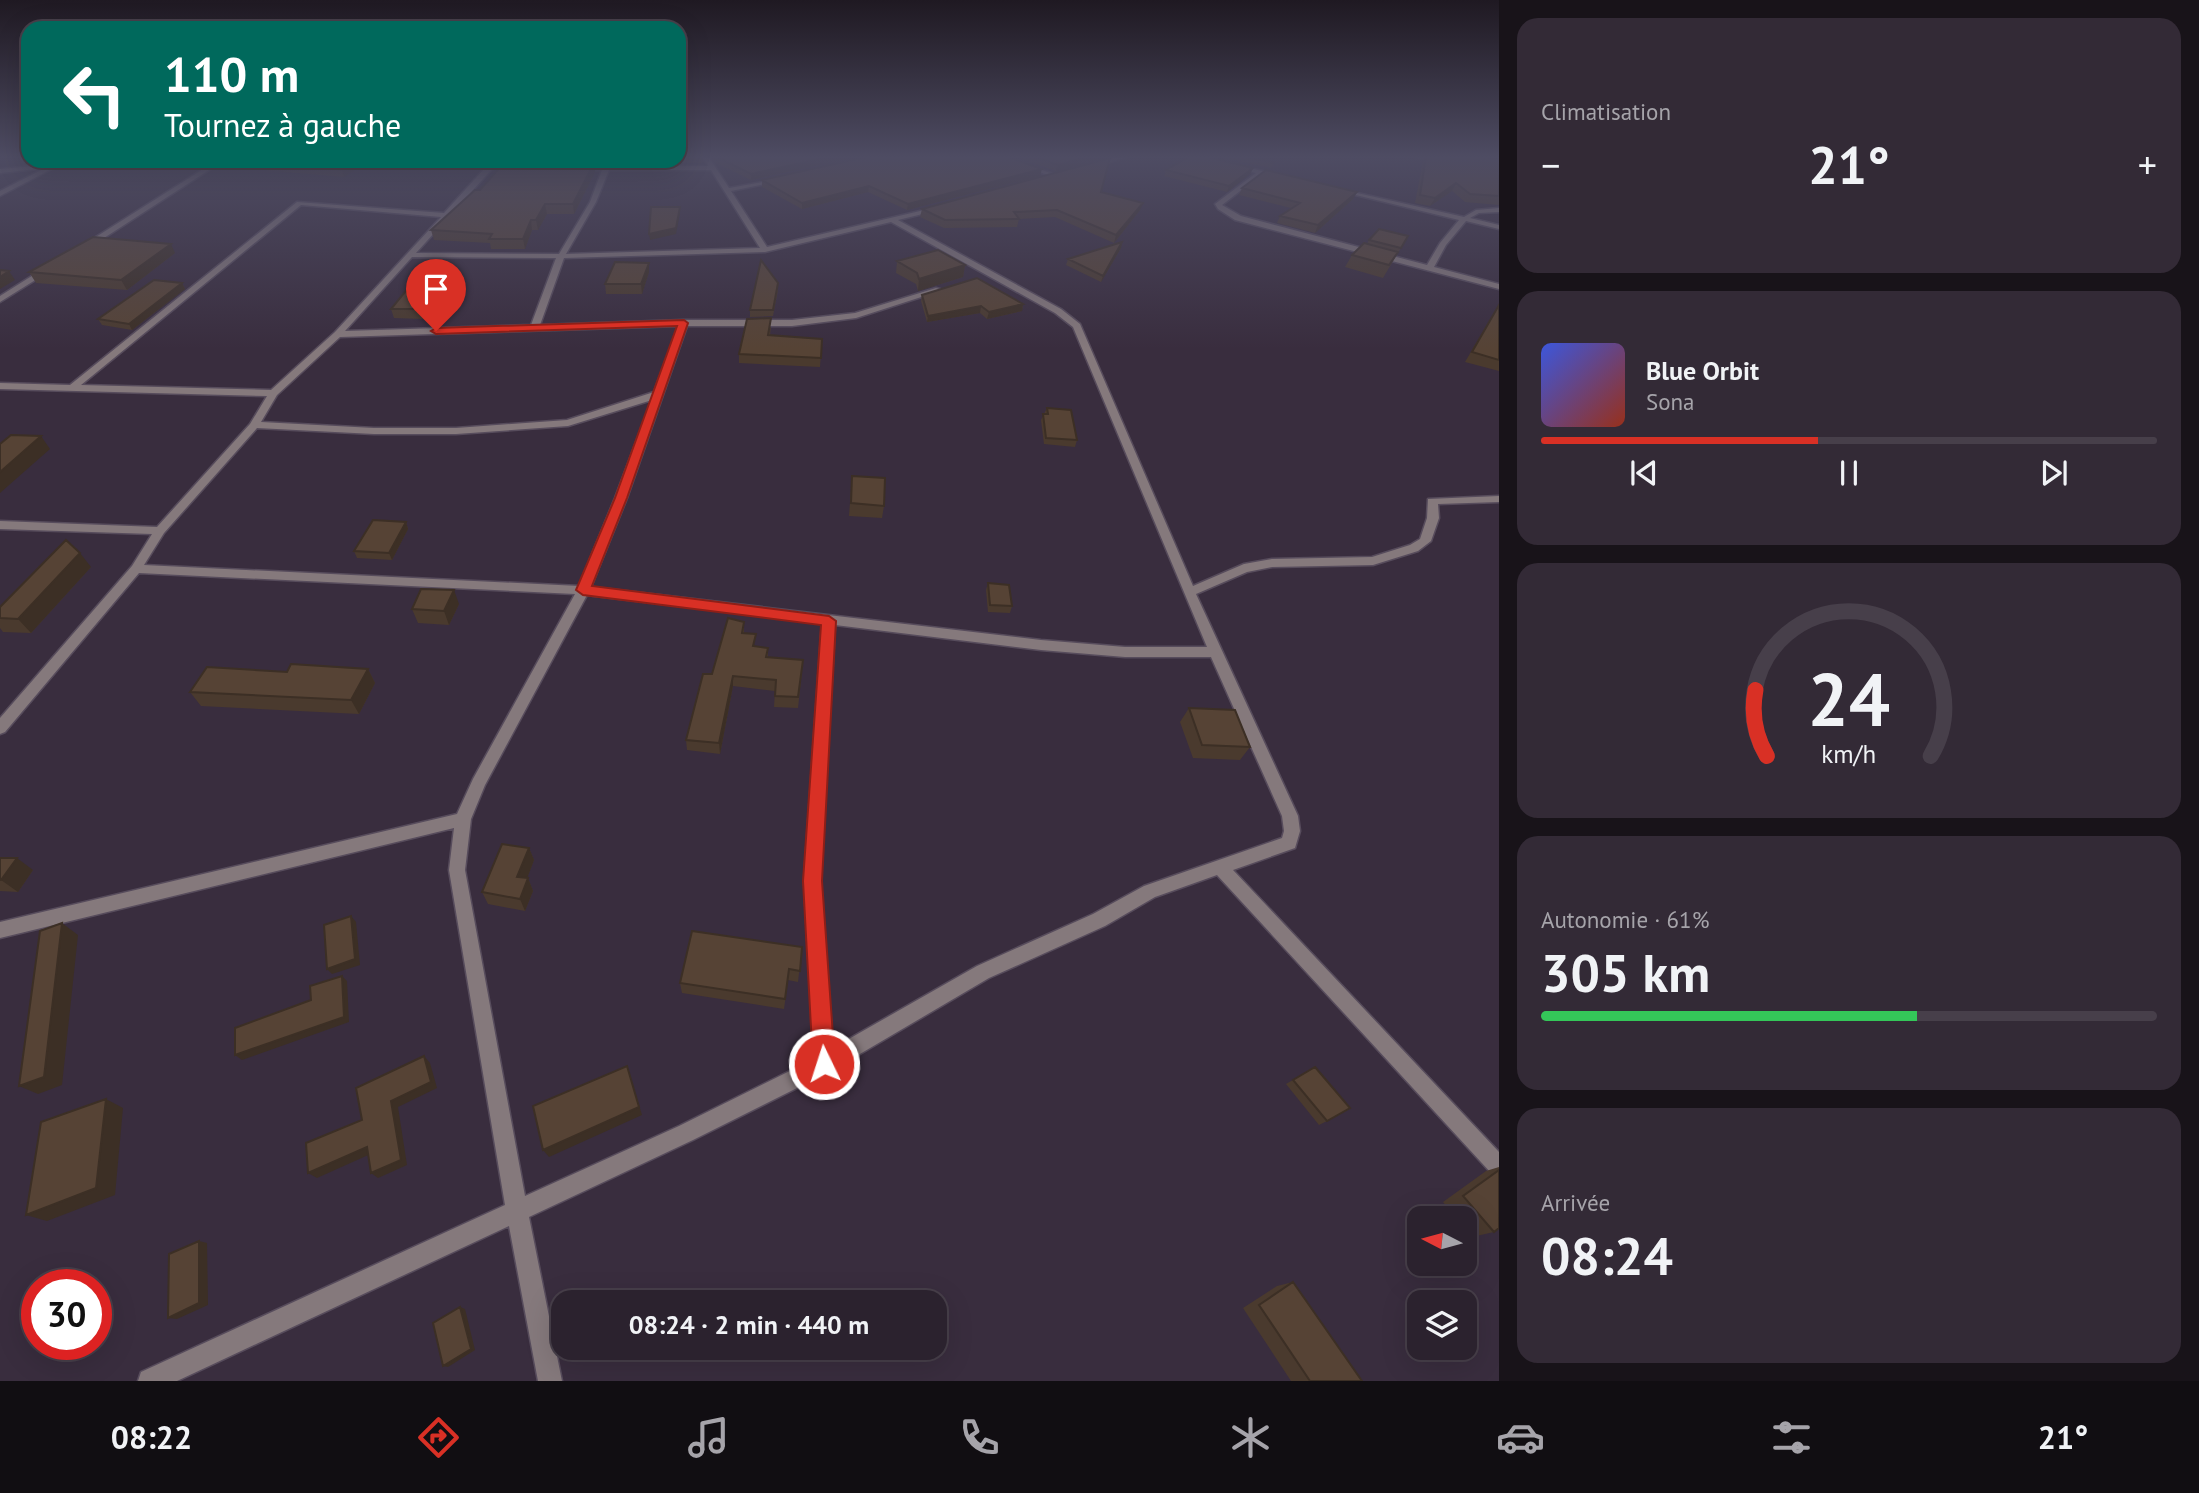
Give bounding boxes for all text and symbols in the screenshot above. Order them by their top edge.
text: 110 m [164,42,299,106]
icon: left [49,49,140,140]
text: Climatisation [1541,97,1671,126]
text: Tournez à gauche [164,104,401,146]
text: 21° [1808,131,1890,198]
text: − [1541,140,1560,189]
text: + [2138,140,2157,189]
pin [406,259,466,331]
icon: arrive [417,270,455,308]
text: Blue Orbit [1646,354,1759,387]
text: Sona [1646,387,1695,416]
icon: previous [1625,454,1663,492]
icon: pause [1830,454,1868,492]
icon: next [2035,454,2073,492]
text: 24 [1808,653,1890,747]
text: km/h [1822,738,1876,770]
text: Autonomie · 61% [1541,905,1709,934]
text: 305 km [1541,939,1710,1006]
position arrow [787,1027,861,1101]
text: Arrivée [1541,1188,1610,1217]
north arrow [1407,1206,1477,1276]
map controls [1407,1206,1477,1360]
text: 08:24 [1541,1222,1673,1289]
speed limit sign: 30 [21,1269,112,1360]
button: layers [1407,1290,1477,1360]
text: 08:24 · 2 min · 440 m [629,1308,869,1341]
icon: directions [414,1413,463,1462]
icon: music [684,1413,733,1462]
icon: phone [955,1413,1004,1462]
icon: climate [1226,1413,1275,1462]
icon: car [1496,1413,1545,1462]
icon: filters [1767,1413,1816,1462]
text: 08:22 [111,1416,192,1458]
text: 21° [2038,1416,2088,1458]

